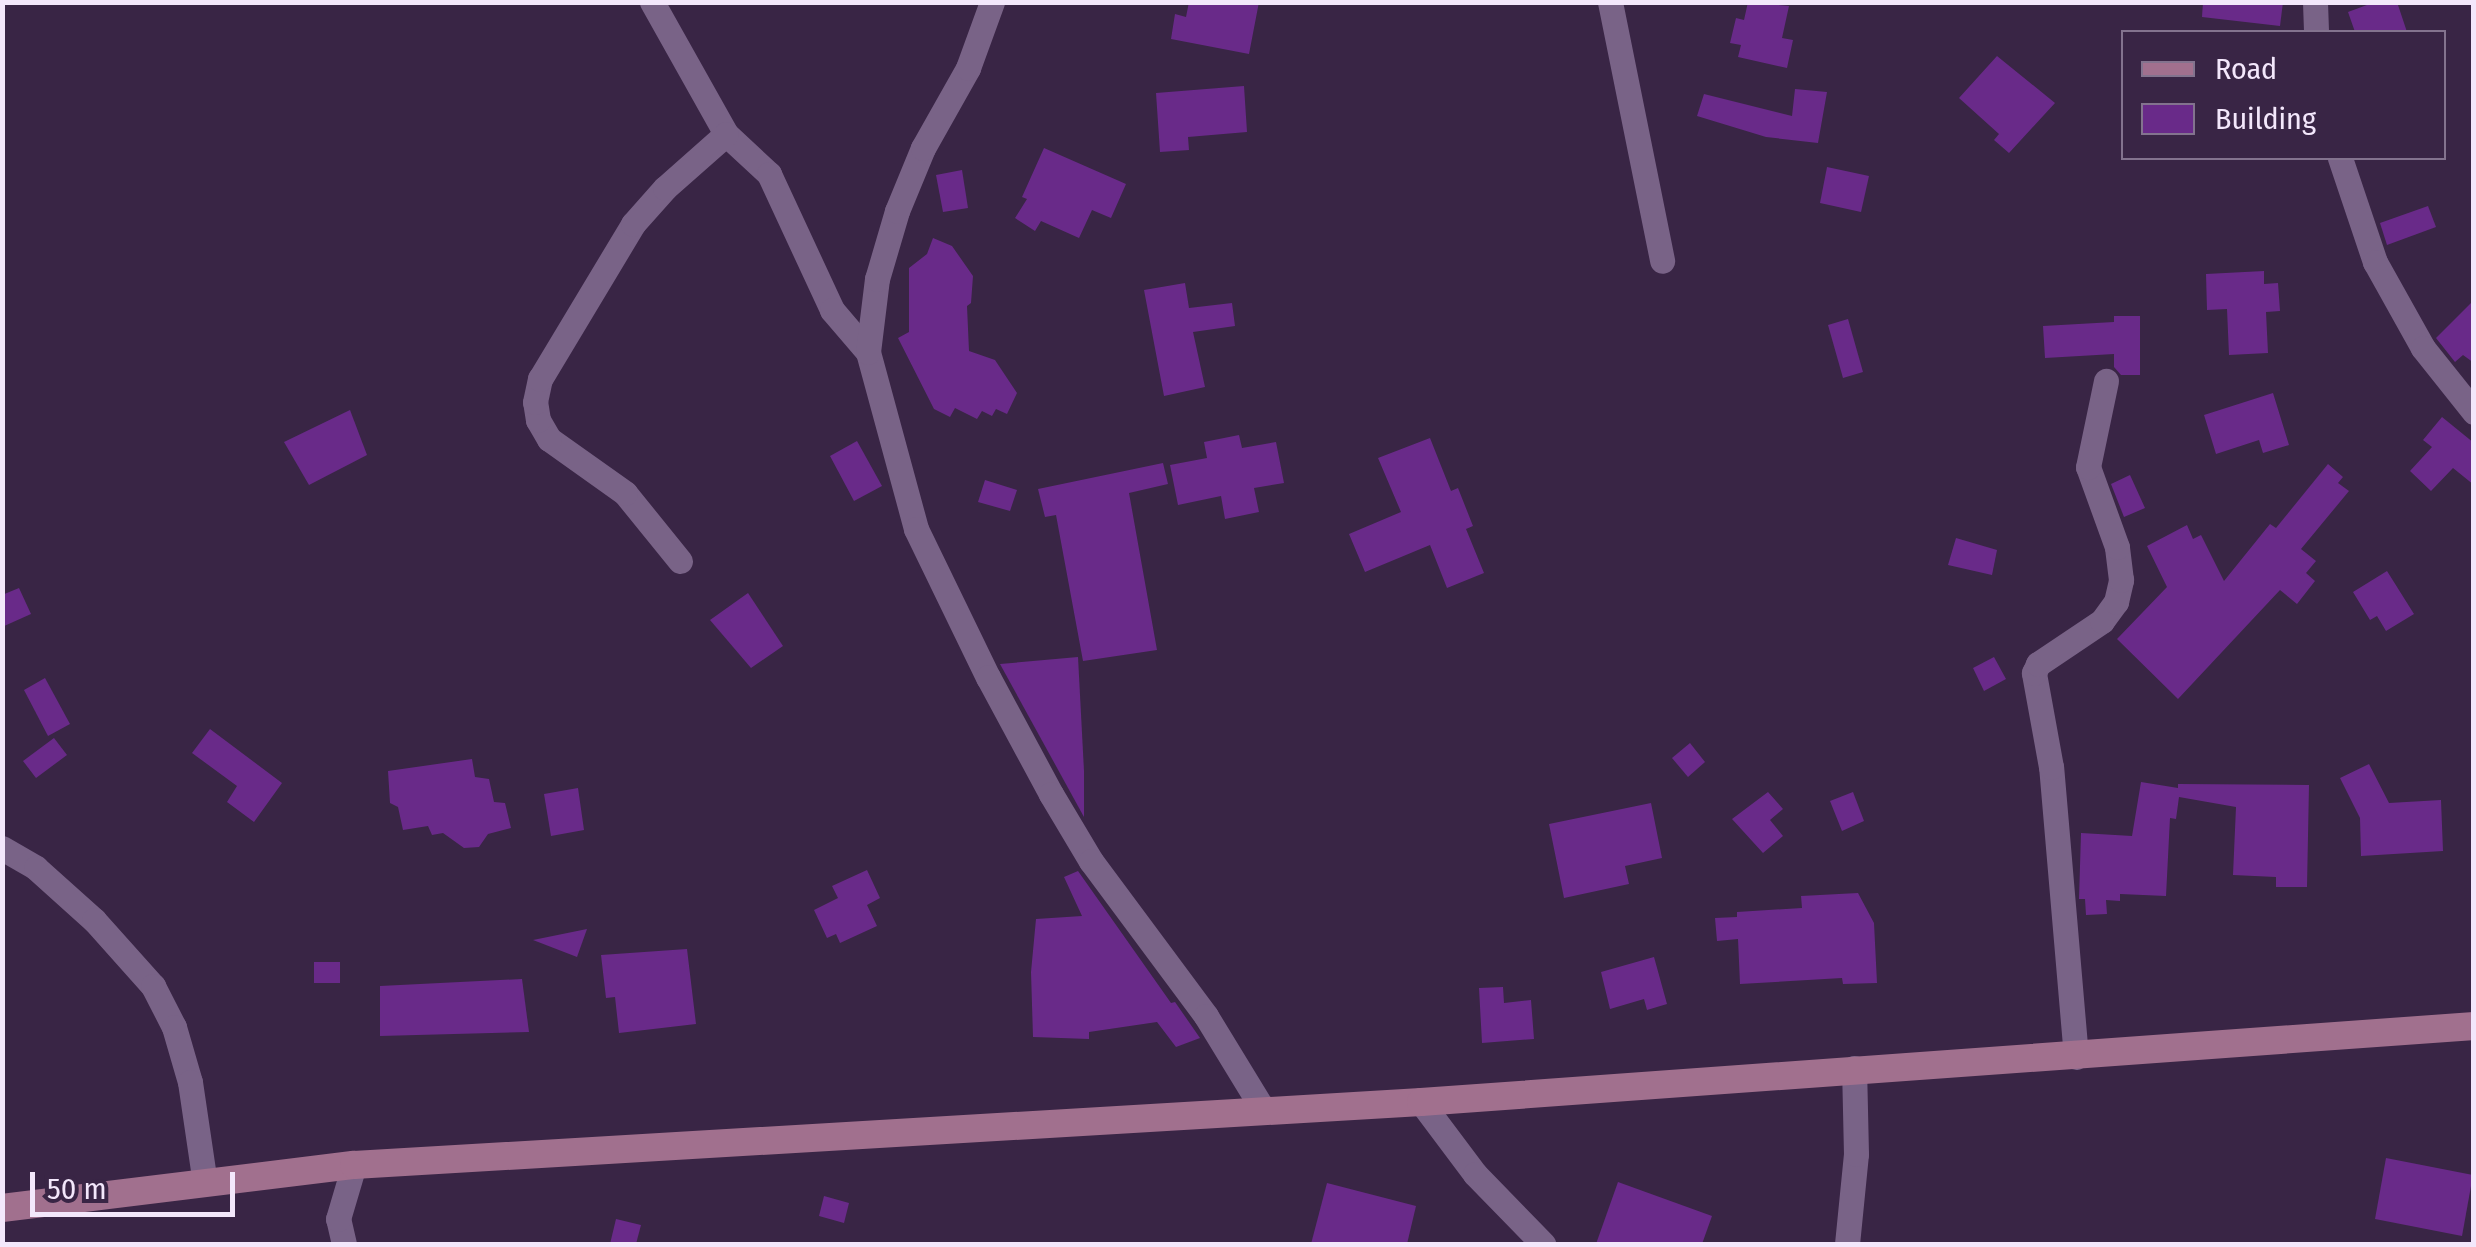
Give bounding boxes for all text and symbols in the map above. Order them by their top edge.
legend [2121,30,2446,160]
text: Road [2215,51,2277,87]
text: Building [2215,101,2316,137]
scale bar [35,1152,240,1214]
text: 50 m [47,1171,107,1207]

